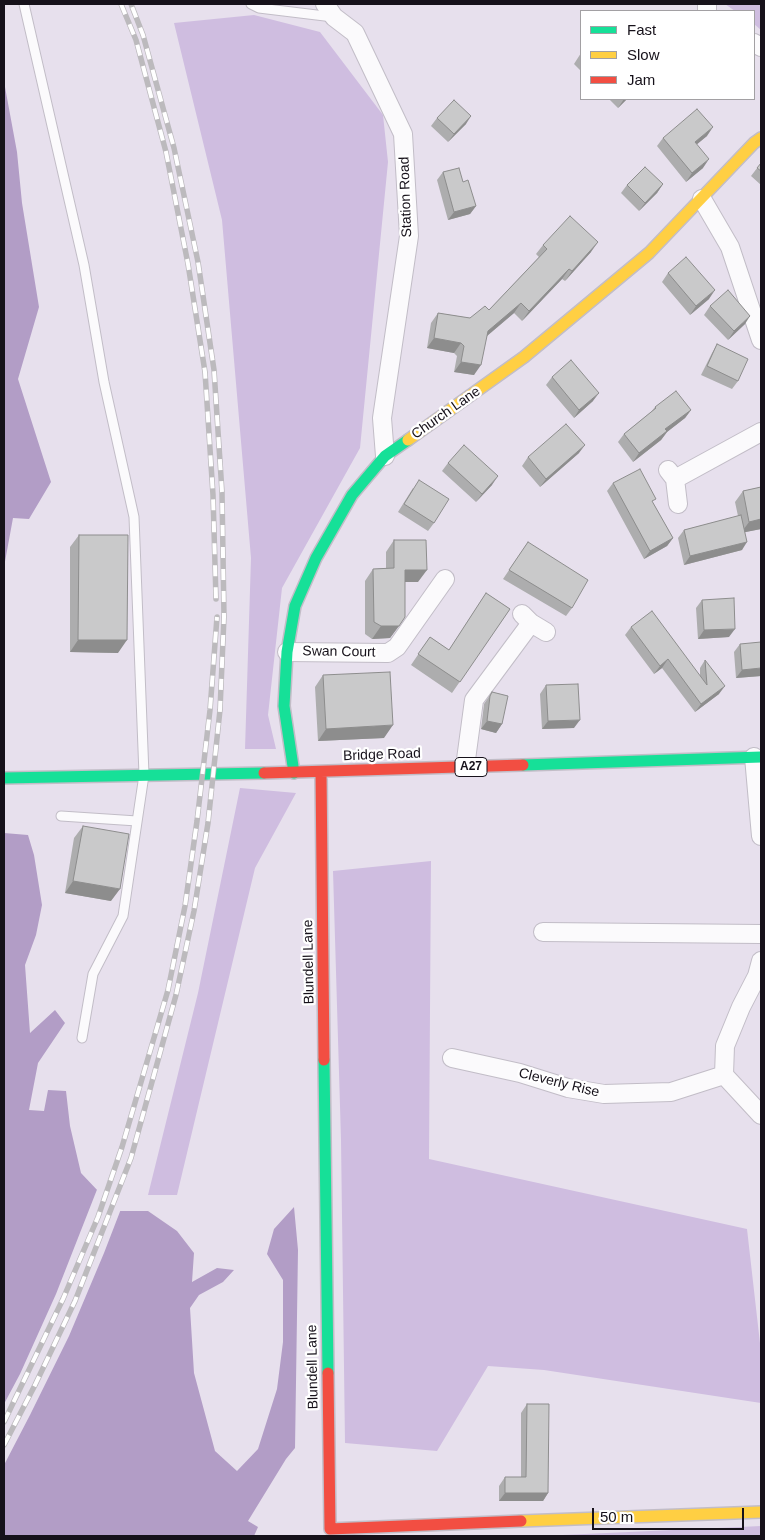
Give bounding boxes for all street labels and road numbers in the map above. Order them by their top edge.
street label: Station Road [396,156,416,238]
street label: Church Lane [408,383,484,443]
street label: Swan Court [302,643,376,661]
street label: Bridge Road [343,745,421,765]
road number: A27 [455,758,487,776]
street label: Blundell Lane [300,919,318,1005]
street label: Cleverly Rise [517,1065,601,1101]
street label: Blundell Lane [304,1324,322,1410]

